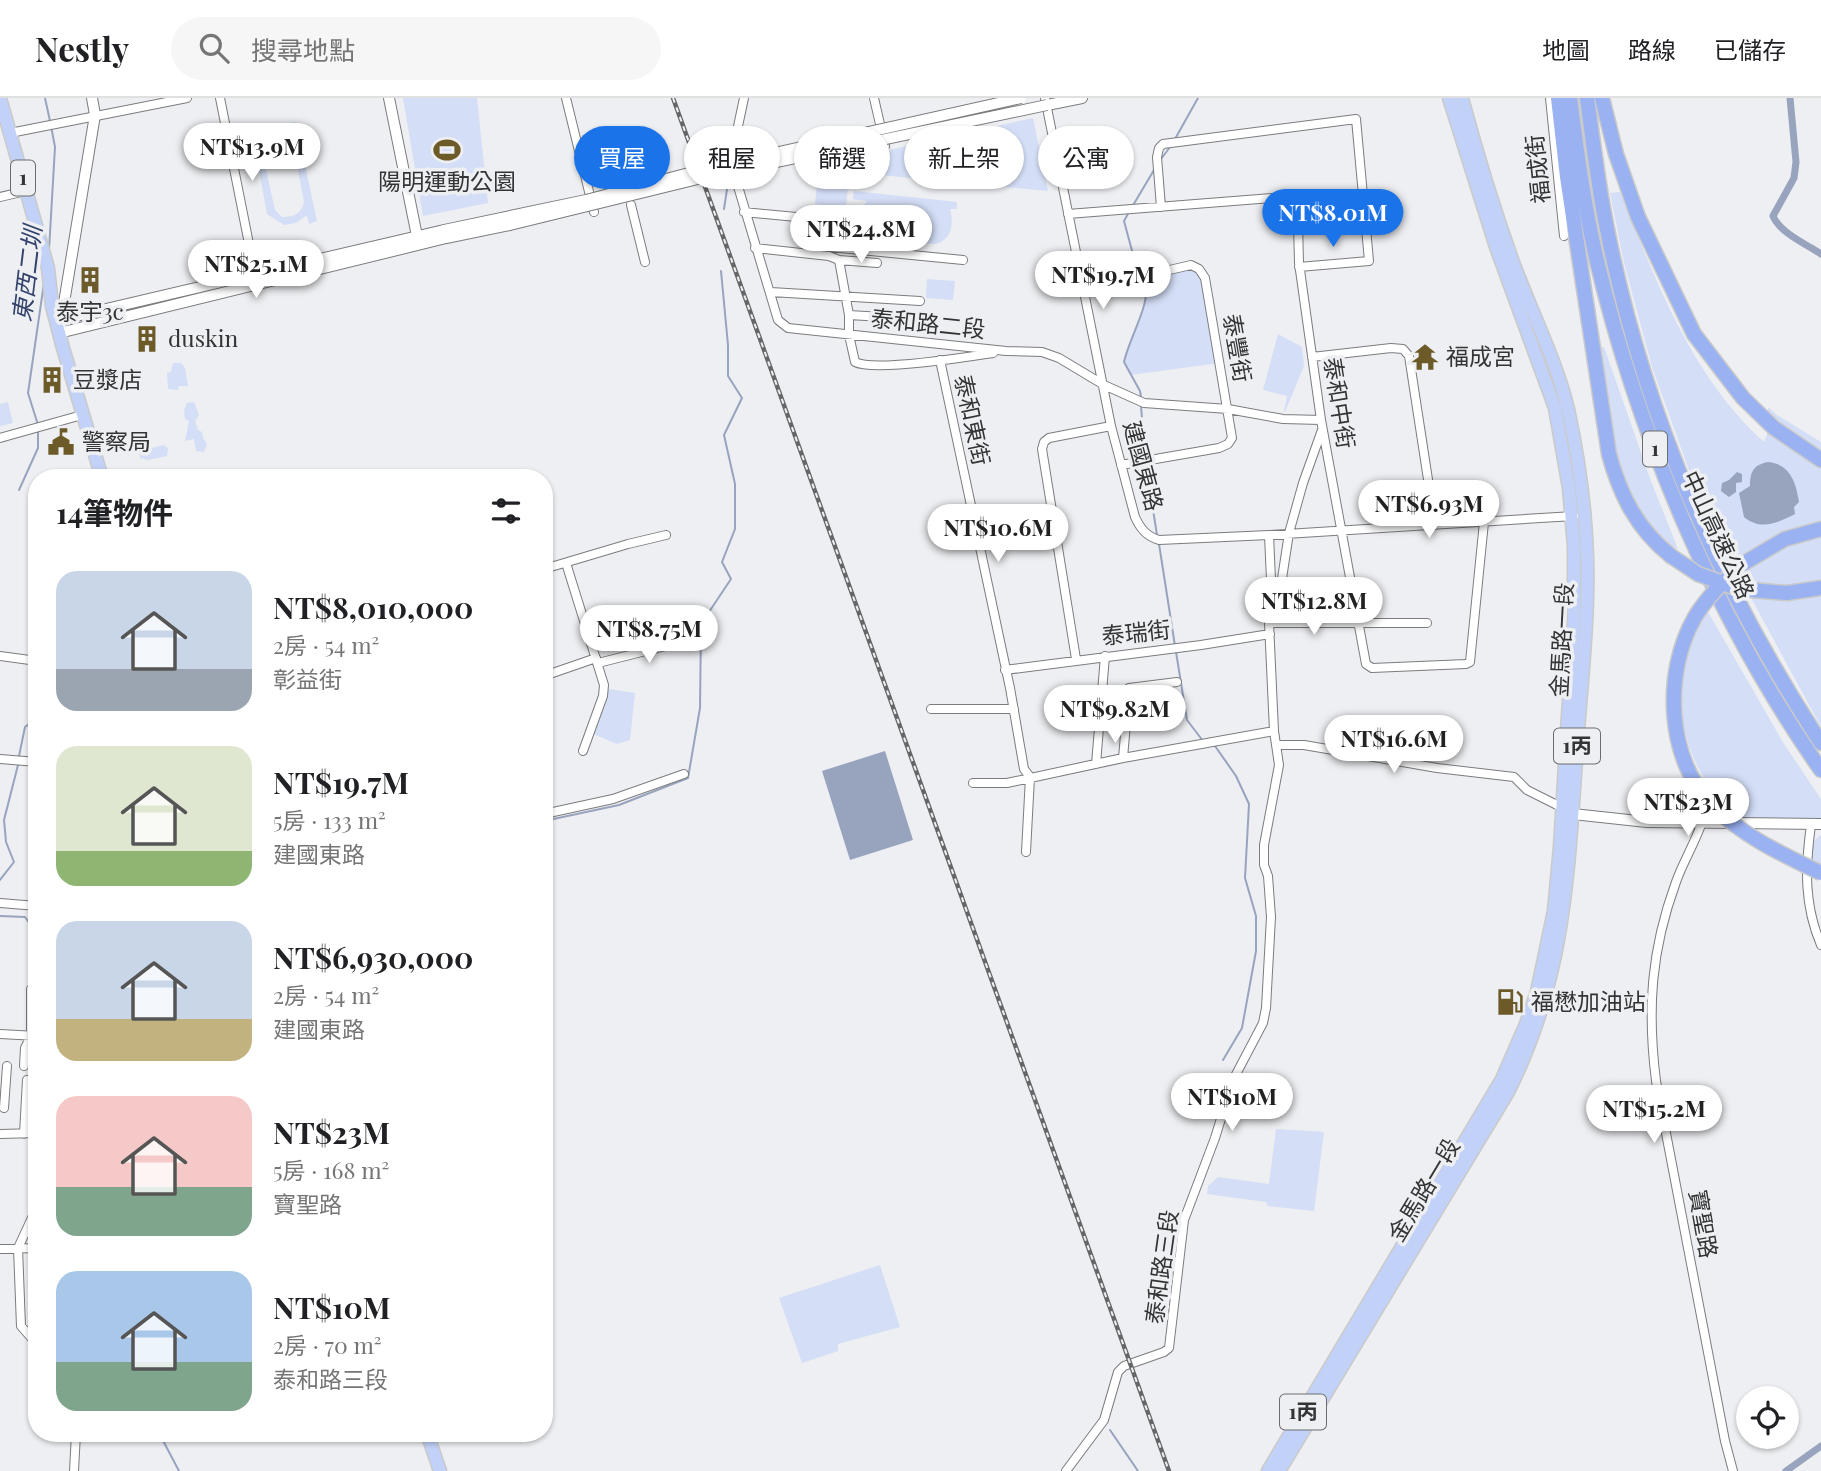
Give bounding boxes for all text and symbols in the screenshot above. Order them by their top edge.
search box [171,17,661,80]
text: Nestly [35,26,129,70]
icon: search [195,29,233,67]
text: 搜尋地點 [251,32,355,67]
text: 地圖 [1542,33,1590,65]
text: 路線 [1628,33,1676,65]
text: 已儲存 [1714,33,1786,65]
pin: NT$13.9M [180,123,324,183]
chip: 買屋 [574,126,670,189]
chip: 租屋 [684,126,780,189]
chip: 篩選 [794,126,890,189]
chip: 新上架 [904,126,1024,189]
chip: 公寓 [1038,126,1134,189]
text: NT$13.9M [199,130,305,161]
street label: 福成街 [1517,133,1556,205]
sports icon: 陽明運動公園 [432,135,462,165]
road number: 1 [11,160,35,196]
place label: 陽明運動公園 [378,165,516,196]
pin: NT$8.01M [1261,190,1405,249]
text: NT$8.01M [1278,196,1388,227]
pin: NT$24.8M [789,206,933,265]
text: NT$24.8M [806,212,916,243]
water label: 東西二圳 [4,221,48,323]
pin: NT$25.1M [184,240,328,300]
text: NT$25.1M [204,247,308,278]
pin: NT$19.7M [1031,252,1175,311]
text: NT$19.7M [1051,258,1155,289]
building icon: 泰宇3c [75,265,105,295]
place label: 泰宇3c [56,295,124,326]
street label: 泰和路二段 [869,301,987,344]
street label: 泰豐街 [1217,311,1260,384]
place label: duskin [168,322,238,353]
building icon: duskin [132,324,162,354]
place label: 福成宮 [1446,340,1515,371]
temple icon: 福成宮 [1410,342,1440,372]
street label: 泰和中街 [1318,355,1363,451]
place label: 豆漿店 [73,363,142,394]
building icon: 豆漿店 [37,365,67,395]
street label: 泰和東街 [949,371,998,468]
street label: 建國東路 [1118,417,1171,514]
place label: 警察局 [82,425,151,456]
public building icon: 警察局 [46,427,76,457]
road number: 1 [1643,432,1667,466]
street label: 中山高速公路 [1676,465,1763,603]
pin: NT$6.93M [1357,480,1501,540]
text: NT$6.93M [1374,487,1484,518]
text: 14筆物件 [56,492,173,532]
icon: filters [487,492,525,530]
pin: NT$10.6M [926,504,1070,564]
text: NT$10.6M [943,511,1053,542]
pin: NT$12.8M [1242,578,1386,637]
street label: 金馬路一段 [1542,582,1579,698]
text: NT$12.8M [1261,584,1367,615]
text: NT$8,010,000 [273,587,473,627]
icon: home [112,599,196,683]
pin: NT$8.75M [577,606,721,665]
text: NT$8.75M [596,612,702,643]
street label: 泰瑞街 [1100,612,1172,651]
text: 2房 · 54 m² [273,629,379,660]
text: 彰益街 [273,663,342,694]
pin: NT$9.82M [1043,686,1187,745]
text: NT$9.82M [1060,692,1170,723]
pin: NT$16.6M [1322,716,1466,775]
text: NT$16.6M [1340,722,1448,753]
road number: 1丙 [1554,728,1600,764]
text: NT$19.7M [273,762,409,802]
icon: home [112,774,196,858]
pin: NT$23M [1631,778,1745,838]
text: NT$23M [1643,785,1733,816]
text: 5房 · 133 m² [273,804,386,835]
text: 建國東路 [273,838,365,869]
text: NT$6,930,000 [273,937,473,977]
icon: home [112,949,196,1033]
text: 2房 · 54 m² [273,979,379,1010]
place label: 福懋加油站 [1531,985,1646,1016]
fuel station icon: 福懋加油站 [1495,987,1525,1017]
text: 建國東路 [273,1013,365,1044]
pin: NT$10M [1175,1074,1289,1133]
text: NT$10M [1187,1080,1277,1111]
pin: NT$15.2M [1582,1086,1726,1145]
text: NT$15.2M [1602,1092,1706,1123]
text: NT$23M [273,1112,390,1152]
icon: home [112,1124,196,1208]
street label: 金馬路一段 [1380,1132,1466,1246]
text: 5房 · 168 m² [273,1154,389,1185]
street label: 寶聖路 [1683,1187,1726,1260]
text: 寶聖路 [273,1188,342,1219]
street label: 泰和路三段 [1137,1208,1184,1326]
text: NT$10M [273,1287,391,1327]
icon: home [112,1299,196,1383]
text: 2房 · 70 m² [273,1329,382,1360]
text: 泰和路三段 [273,1363,388,1394]
map controls [1736,1386,1799,1449]
button: locate [1736,1386,1799,1449]
road number: 1丙 [1280,1394,1326,1430]

